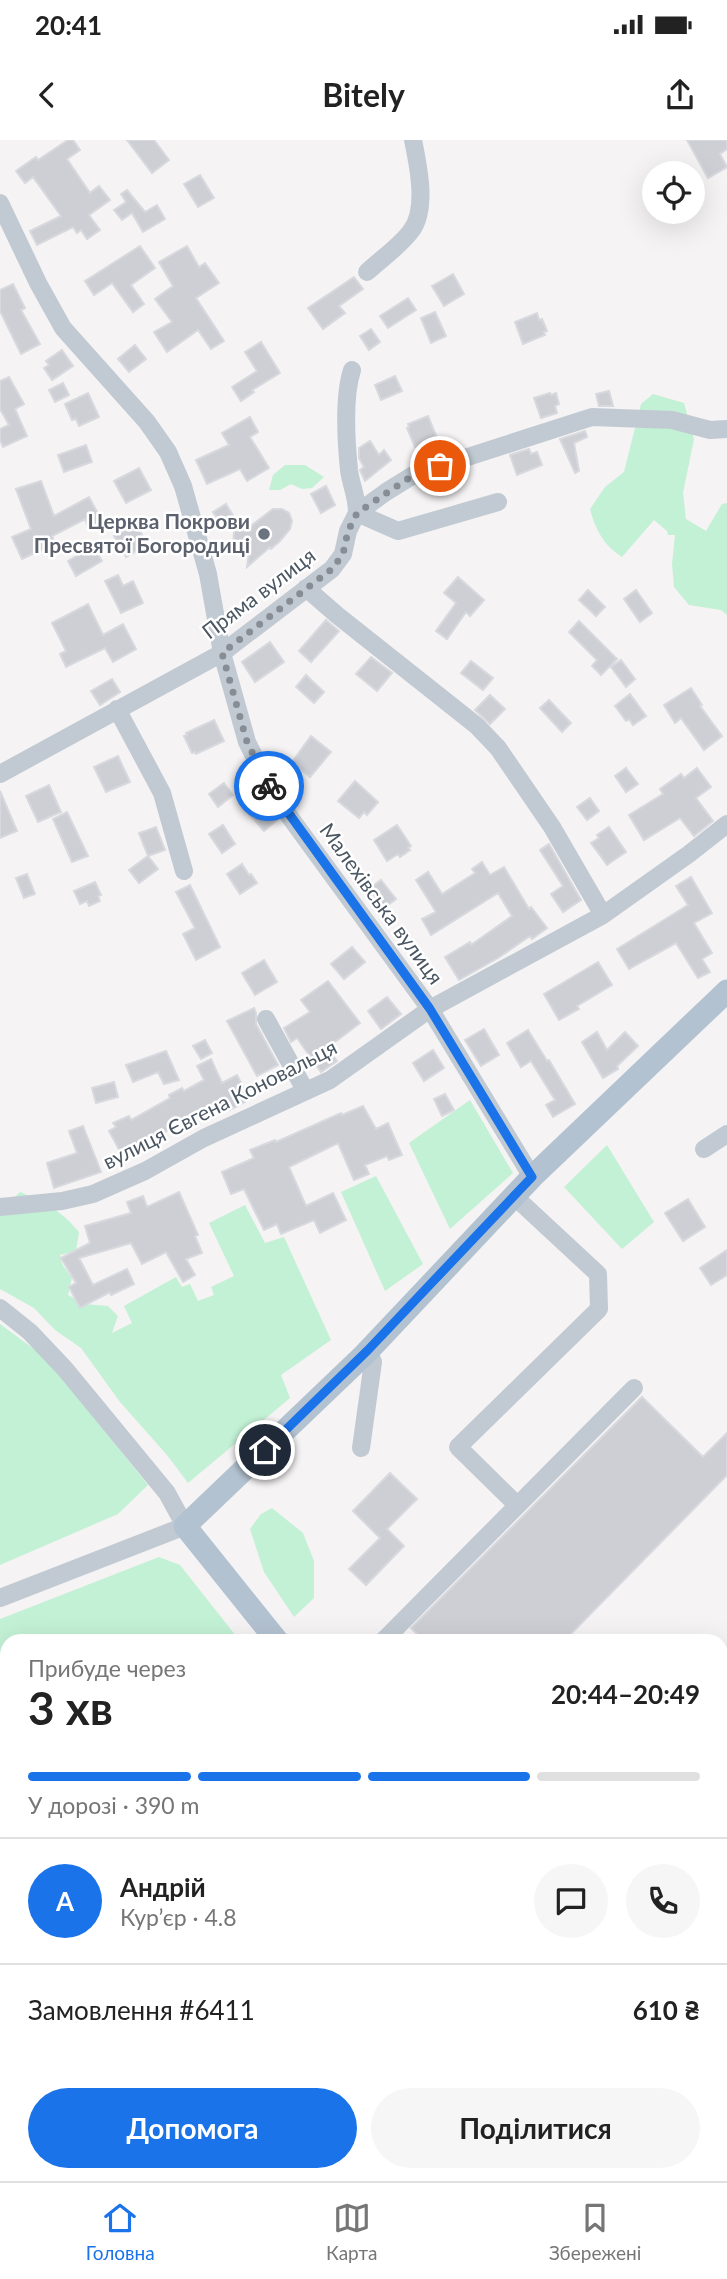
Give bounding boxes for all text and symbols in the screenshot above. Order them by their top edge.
text: 20:41 [35,9,102,41]
text: Bitely [322,75,405,114]
icon: back [28,76,66,114]
icon: share [661,76,699,114]
map controls [642,161,705,224]
button: locate [642,161,705,224]
pin [410,436,470,496]
icon: bag [421,447,459,485]
place label: Церква Покрови Пресвятої Богородиці [34,508,250,557]
marker: Церква Покрови Пресвятої Богородиці [256,526,272,542]
street label: Пряма вулиця [197,542,320,644]
courier [234,751,304,821]
icon: bike [250,767,288,805]
street label: Малехівська вулиця [315,818,449,989]
street label: вулиця Євгена Коновальця [98,1034,340,1174]
pin [235,1420,295,1480]
icon: home [246,1431,284,1469]
text: Прибуде через [28,1654,186,1682]
text: 20:44–20:49 [551,1678,700,1710]
text: 3 хв [28,1680,113,1735]
text: У дорозі · 390 m [28,1791,199,1819]
button: chat [534,1864,608,1938]
button: phone [626,1864,700,1938]
text: Андрій [120,1871,206,1903]
text: А [56,1885,74,1917]
text: Кур’єр · 4.8 [120,1903,237,1931]
text: Замовлення #6411 [28,1994,255,2026]
text: 610 ₴ [633,1994,700,2026]
button: Допомога [28,2088,357,2168]
button: Поділитися [371,2088,700,2168]
tab: Головна [86,2199,155,2264]
tab: Карта [326,2199,377,2264]
tab: Збережені [549,2199,641,2264]

